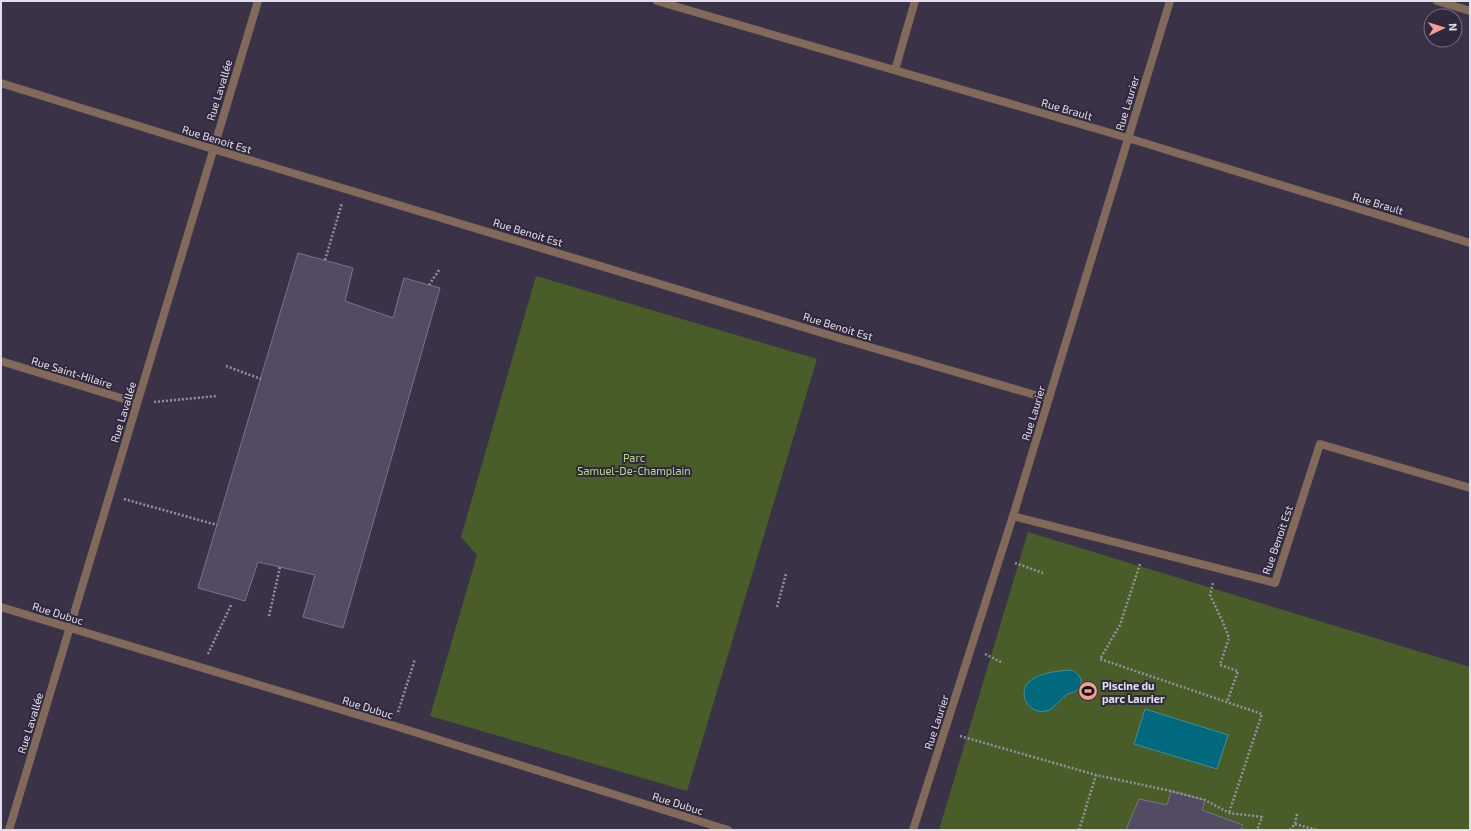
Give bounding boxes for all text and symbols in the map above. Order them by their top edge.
north arrow [1423,8,1463,48]
text: N [1447,23,1460,32]
street label: Rue Lavallée [204,58,234,122]
street label: Rue Laurier [1112,73,1142,132]
street label: Rue Brault [1040,96,1094,122]
street label: Rue Benoit Est [181,122,253,156]
street label: Rue Brault [1351,189,1405,217]
street label: Rue Benoit Est [492,215,564,249]
street label: Rue Benoit Est [802,309,874,343]
street label: Rue Saint-Hilaire [30,353,114,391]
street label: Rue Lavallée [108,380,138,444]
street label: Rue Laurier [1018,383,1048,442]
park label: Parc Samuel-De-Champlain [577,451,691,477]
street label: Rue Benoit Est [1259,504,1295,576]
street label: Rue Dubuc [31,599,85,627]
place label: Piscine du parc Laurier [1102,679,1165,705]
sports icon: Piscine du parc Laurier [1077,680,1099,702]
street label: Rue Lavallée [15,691,45,755]
street label: Rue Laurier [921,692,951,751]
street label: Rue Dubuc [341,693,395,721]
street label: Rue Dubuc [651,789,705,817]

